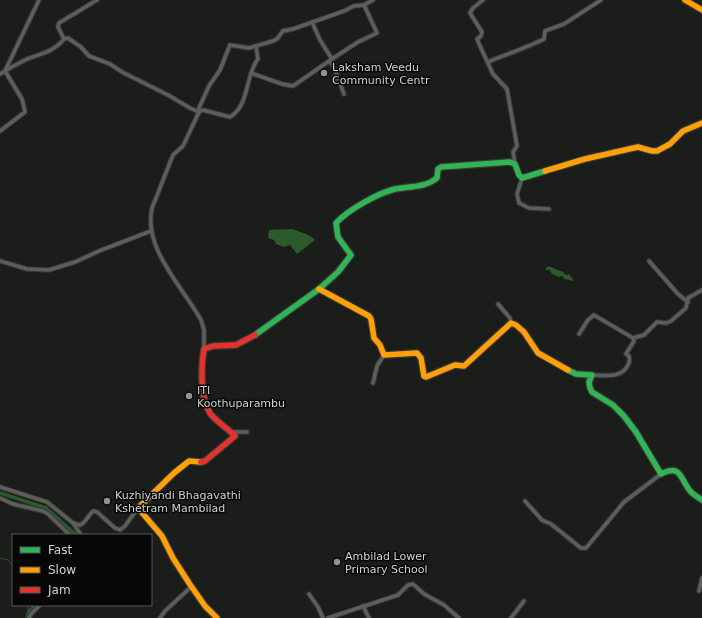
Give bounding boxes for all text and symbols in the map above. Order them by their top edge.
place label: Laksham Veedu Community Centr [332,61,430,87]
marker: Laksham Veedu Community Centr [319,68,329,78]
place label: ITI Koothuparambu [197,384,285,410]
marker: ITI Koothuparambu [184,391,194,401]
place label: Kuzhiyandi Bhagavathi Kshetram Mambilad [115,489,241,515]
marker: Kuzhiyandi Bhagavathi Kshetram Mambilad [102,496,112,506]
legend [12,534,152,606]
text: Fast [48,543,72,557]
place label: Ambilad Lower Primary School [345,550,428,576]
marker: Ambilad Lower Primary School [332,557,342,567]
text: Slow [48,563,76,577]
text: Jam [47,583,71,597]

